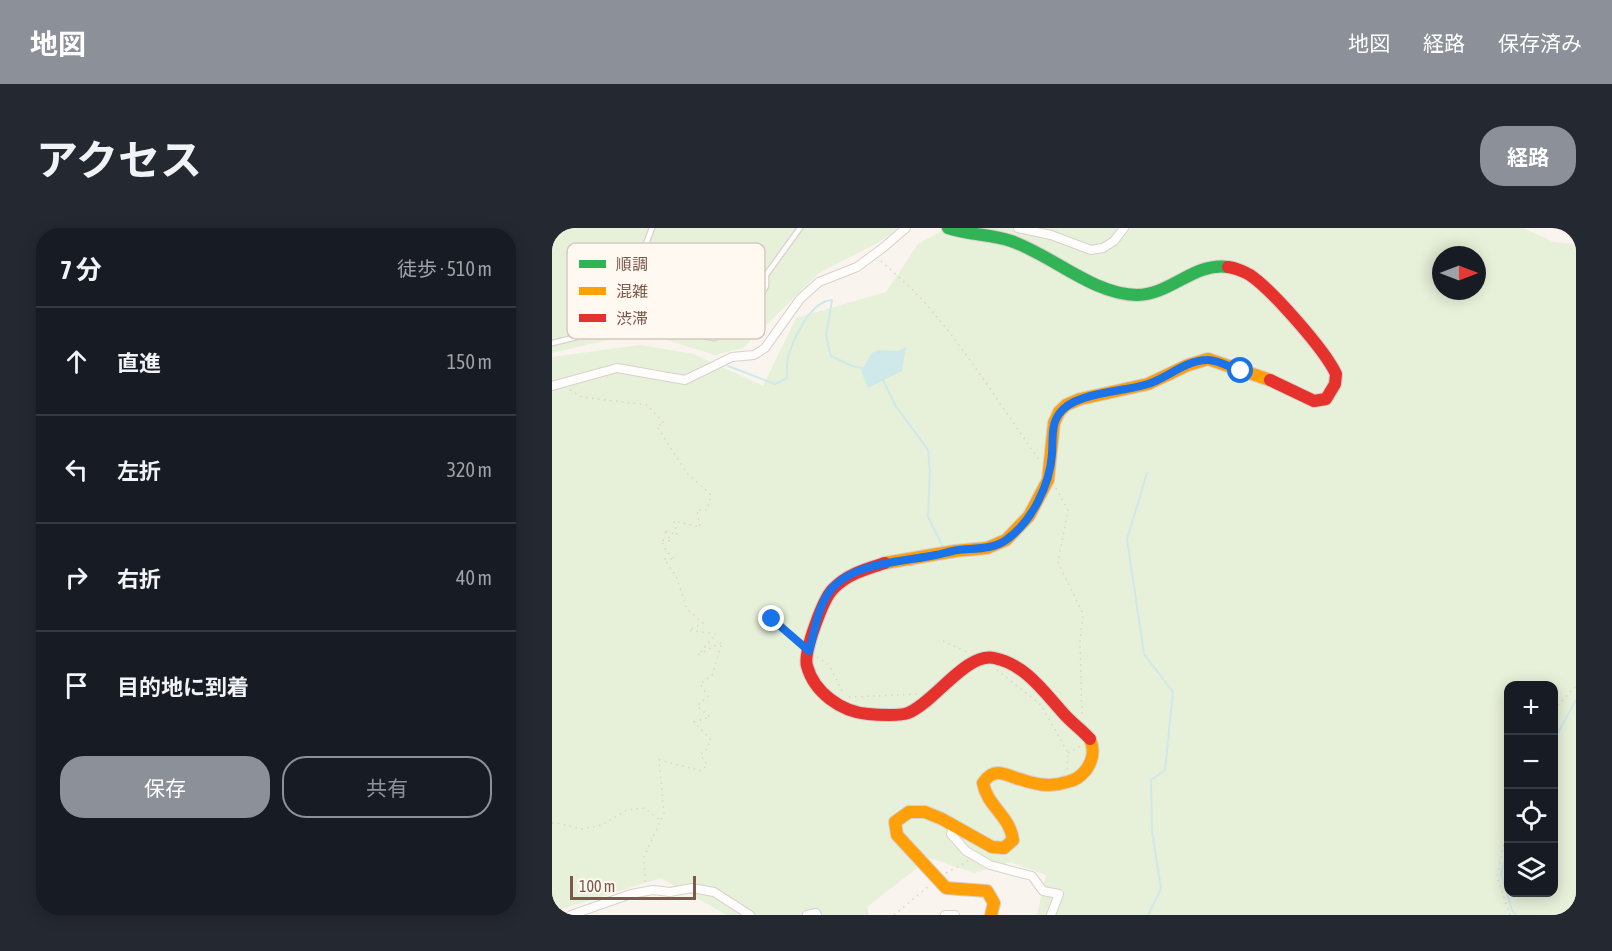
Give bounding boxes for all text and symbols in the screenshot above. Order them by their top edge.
text: 地図 [30,28,86,60]
text: 地図 [1348,31,1390,55]
text: 経路 [1423,31,1465,55]
text: 保存済み [1498,31,1582,55]
button: 経路 [1480,126,1576,186]
text: アクセス [36,136,202,184]
legend [567,243,765,339]
north arrow [1432,246,1486,300]
text: 7 分 [60,255,102,285]
text: 順調 [616,255,648,273]
text: 徒歩 · 510 m [397,257,492,280]
text: 混雑 [616,282,648,300]
text: 渋滞 [616,309,648,327]
icon: ahead [60,345,93,378]
text: 直進 [117,350,161,376]
text: 150 m [447,350,492,373]
route start [1227,357,1253,383]
icon: left [60,453,93,486]
text: 左折 [117,458,161,484]
text: 320 m [447,458,492,481]
icon: right [60,561,93,594]
text: 右折 [117,566,161,592]
text: 40 m [456,566,492,589]
route end [758,605,784,631]
icon: arrive [60,669,93,702]
text: 目的地に到着 [117,674,249,700]
map controls [1504,681,1558,897]
button: + [1504,681,1558,735]
button: − [1504,735,1558,789]
button: 保存 [60,756,270,818]
button: 共有 [282,756,492,818]
button: locate [1504,789,1558,843]
button: layers [1504,843,1558,897]
scale bar [570,873,696,900]
text: 100 m [579,877,615,895]

